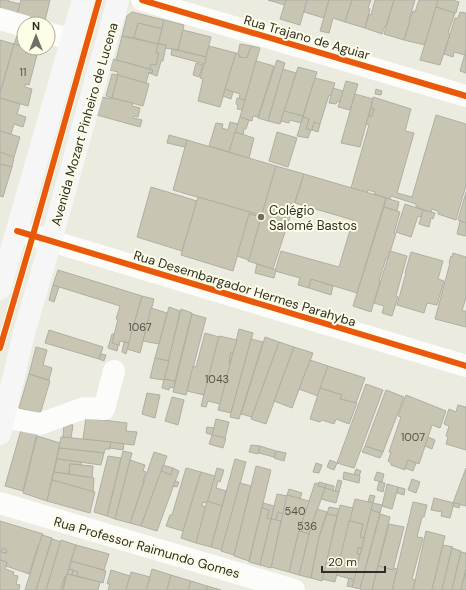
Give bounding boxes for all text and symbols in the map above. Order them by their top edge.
street label: Rua Trajano de Aguiar [242,11,372,64]
north arrow [16,16,56,56]
text: N [32,19,40,33]
street label: Avenida Mozart Pinheiro de Lucena [47,21,122,228]
house number: 11 [20,65,26,79]
place label: Colégio Salomé Bastos [269,202,357,234]
marker: Colégio Salomé Bastos [256,212,266,222]
street label: Rua Desembargador Hermes Parahyba [132,246,358,330]
house number: 1067 [128,320,152,334]
house number: 1043 [205,372,229,386]
house number: 1007 [401,430,425,444]
house number: 540 [285,504,305,518]
street label: Rua Professor Raimundo Gomes [52,513,242,582]
house number: 536 [297,519,317,533]
scale bar [322,548,385,574]
text: 20 m [328,554,357,570]

